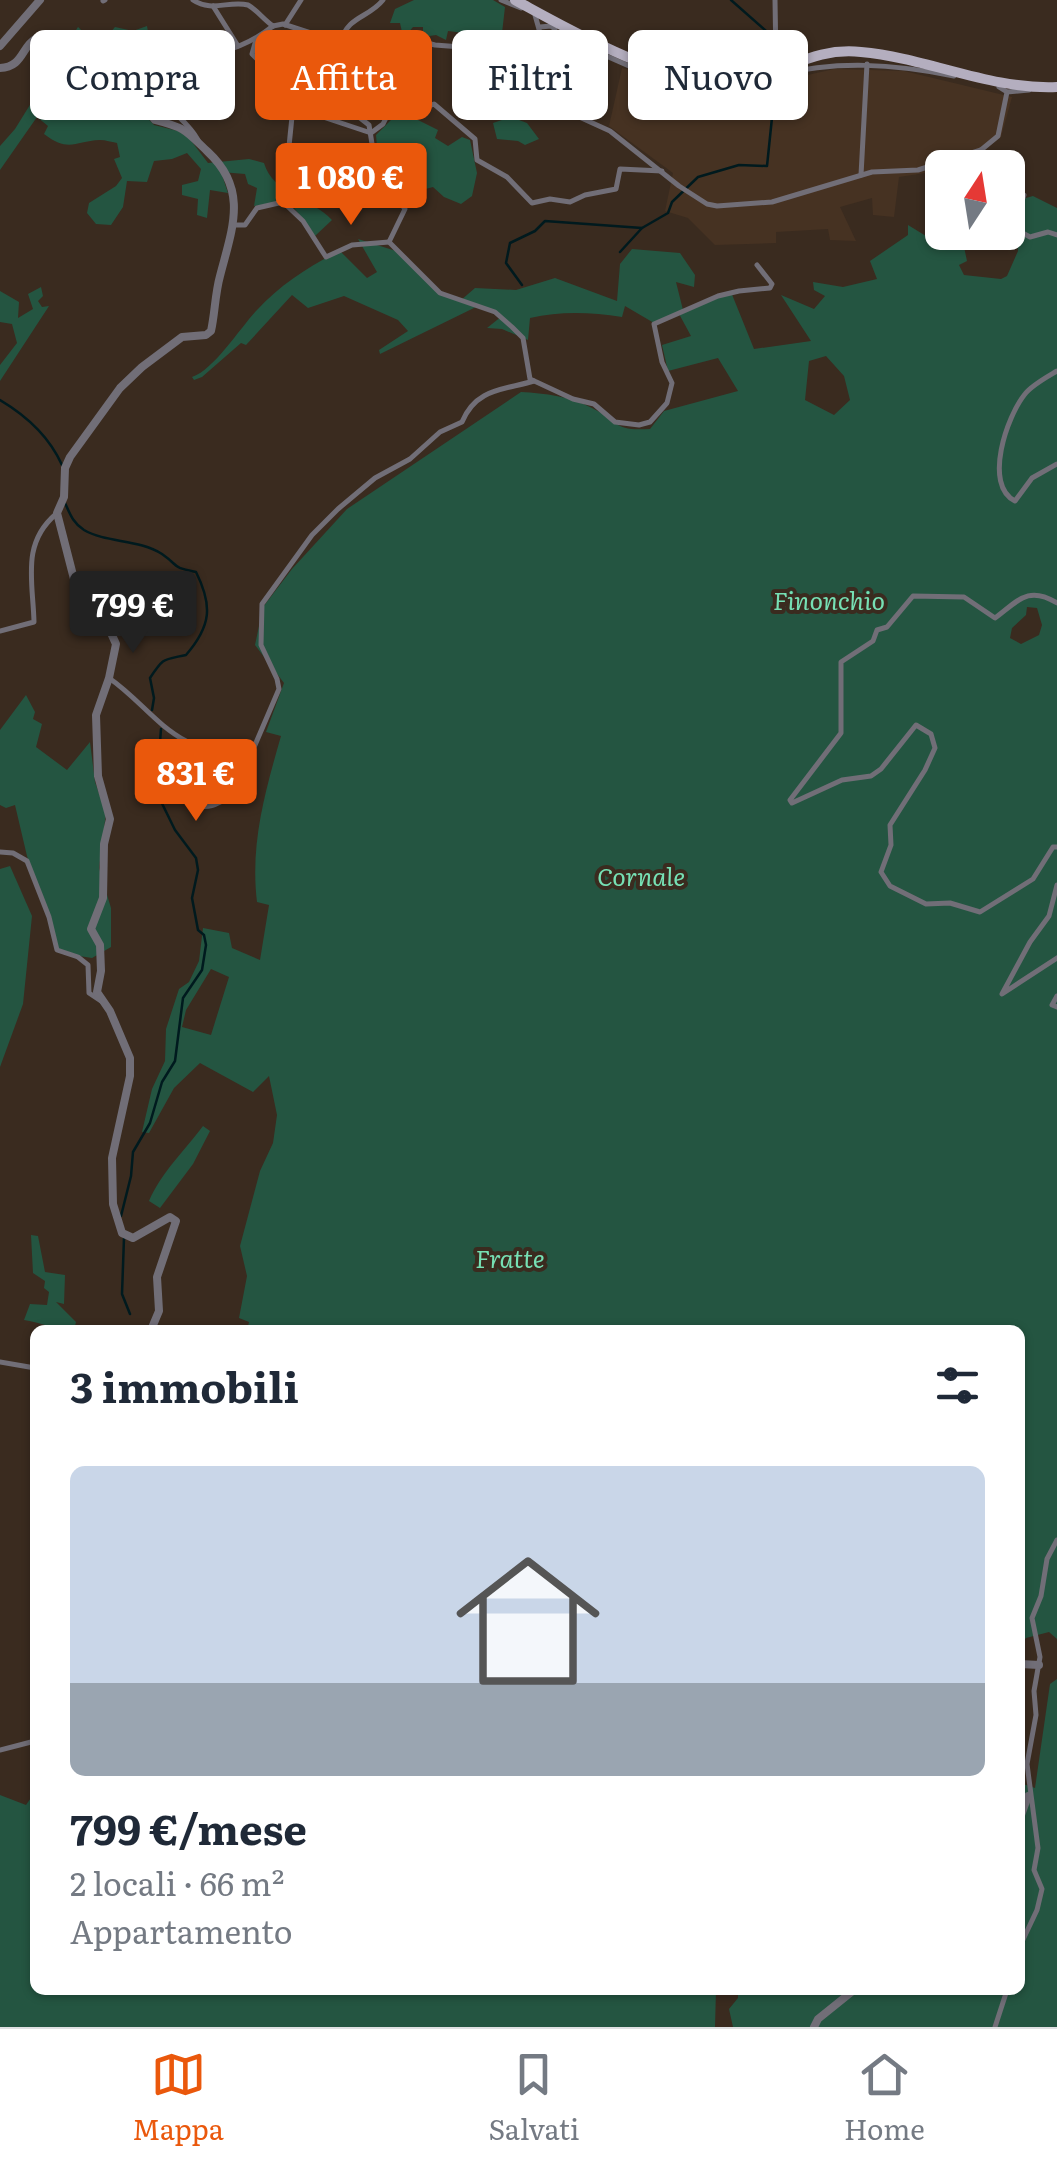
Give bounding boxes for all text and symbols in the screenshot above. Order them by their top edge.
chip: Compra [30,30,235,120]
chip: Affitta [255,30,432,120]
chip: Filtri [452,30,608,120]
chip: Nuovo [628,30,808,120]
pin: 1 080 € [259,143,443,228]
north arrow [925,150,1025,250]
map controls [925,150,1025,250]
text: 1 080 € [298,151,404,199]
pin: 799 € [63,571,203,656]
text: 799 € [92,579,174,627]
park label: Finonchio [773,581,885,618]
pin: 831 € [126,739,266,824]
text: 831 € [157,747,235,795]
park label: Cornale [597,857,685,894]
park label: Fratte [475,1239,545,1276]
text: 3 immobili [70,1354,299,1416]
icon: filters [930,1358,985,1413]
icon: home [438,1531,618,1711]
text: 799 €/mese [70,1796,307,1858]
text: 2 locali · 66 m² [70,1858,284,1906]
text: Appartamento [70,1906,293,1954]
tab: Mappa [132,2047,224,2149]
tab: Salvati [488,2047,579,2149]
tab: Home [844,2047,925,2149]

